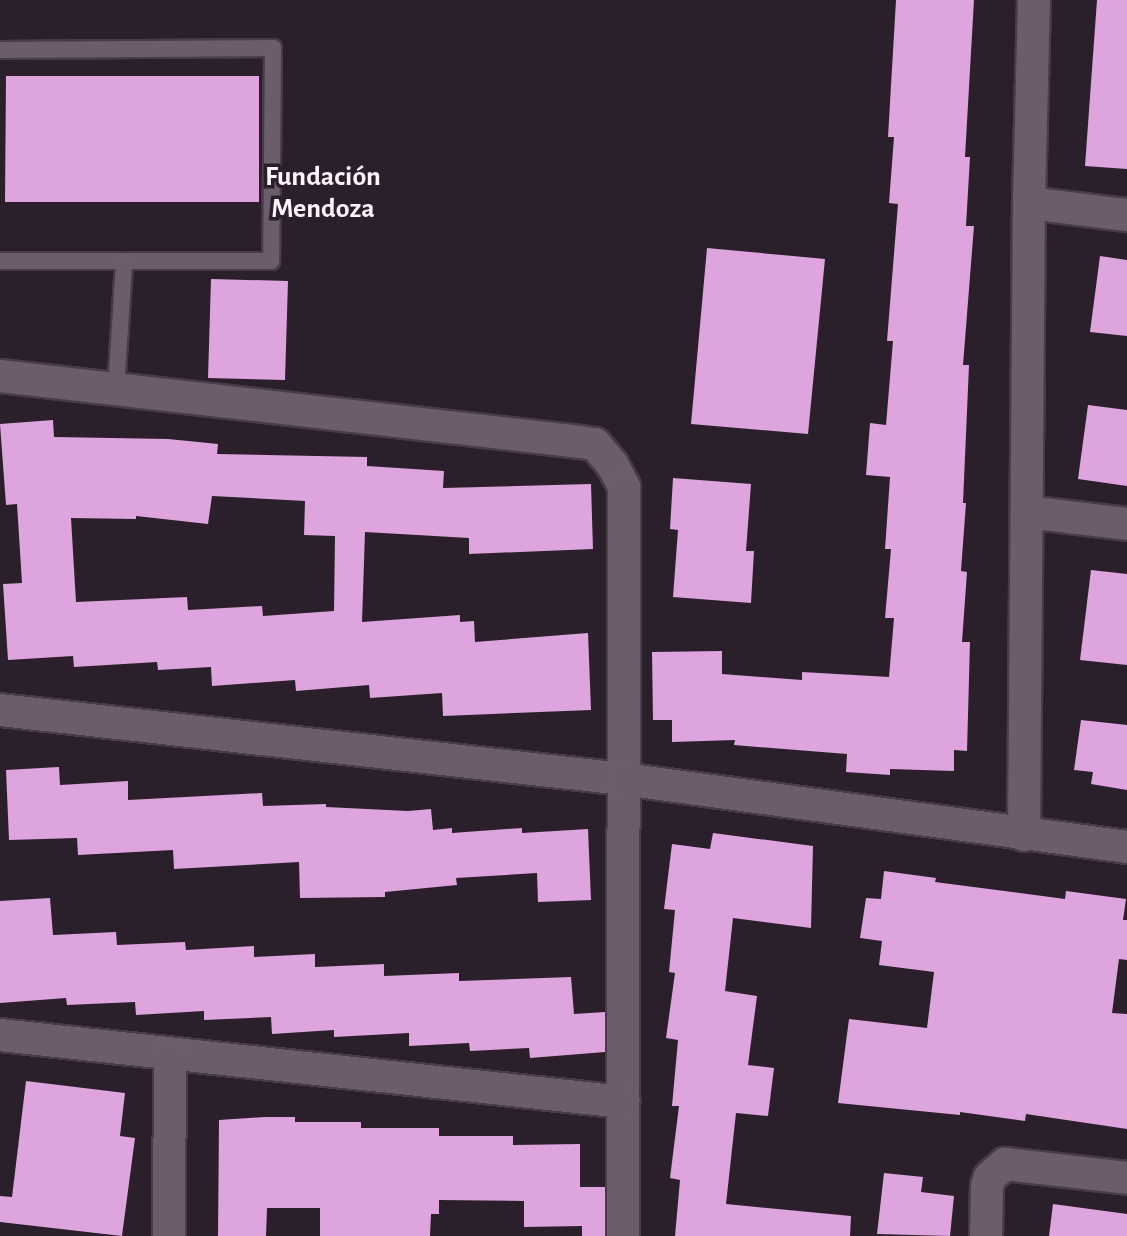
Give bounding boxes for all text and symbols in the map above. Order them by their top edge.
district label: Fundación Mendoza [265,160,381,226]

